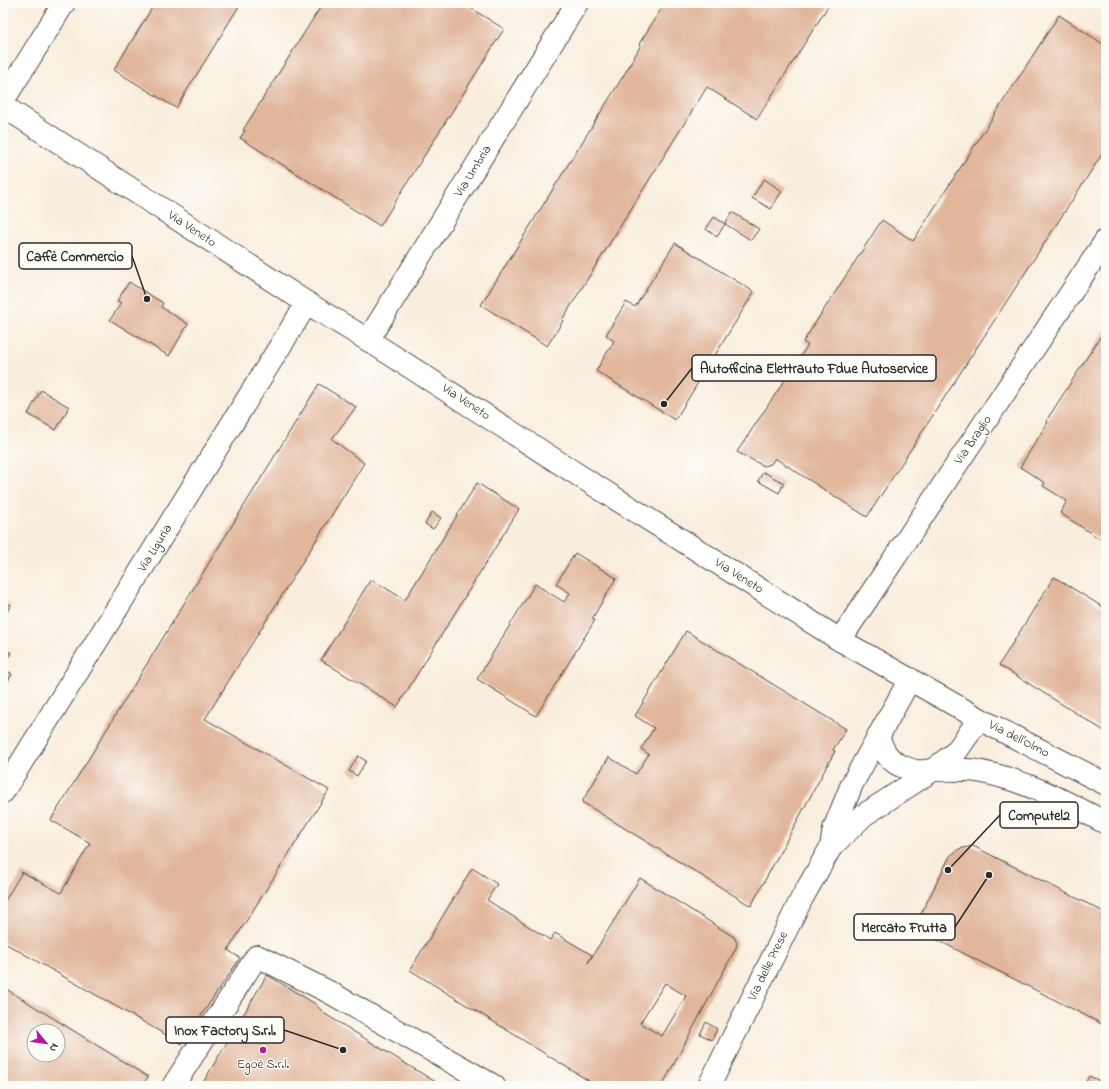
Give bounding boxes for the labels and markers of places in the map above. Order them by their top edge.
callout: Caffè Commercio [19,243,132,269]
callout: Autofficina Elettrauto Fdue Autoservice [692,355,936,381]
callout: Computel2 [1000,802,1078,828]
callout: Mercato Frutta [854,914,955,940]
callout: Inox Factory S.r.l. [166,1017,284,1043]
marker: Egoè S.r.l. [258,1045,268,1055]
place label: Egoè S.r.l. [237,1055,289,1075]

